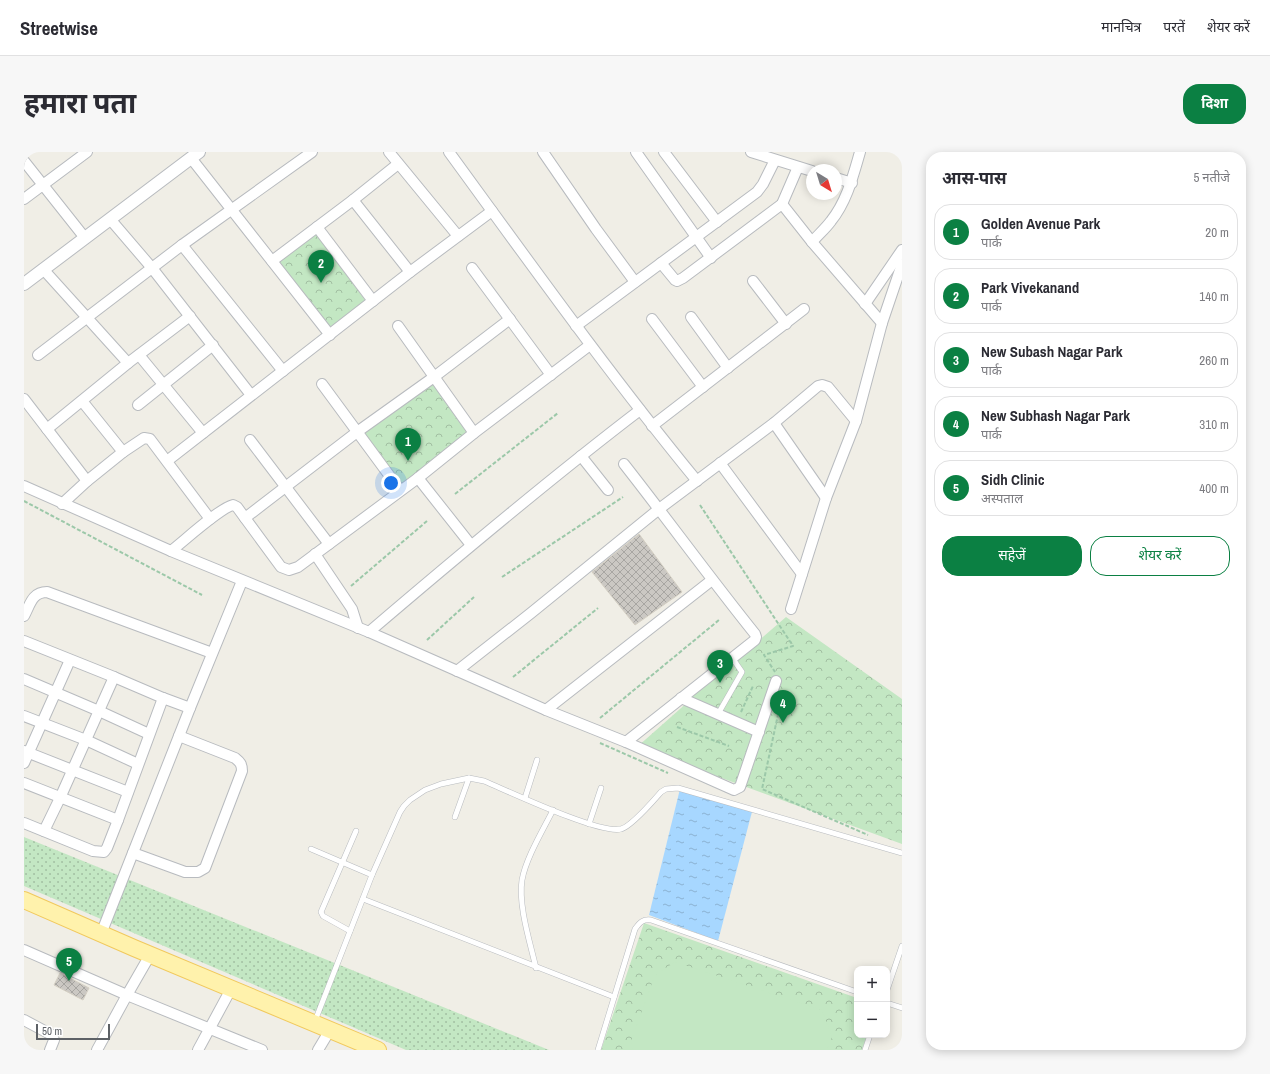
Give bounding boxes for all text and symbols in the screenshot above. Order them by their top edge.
text: Streetwise [20,15,98,41]
text: मानचित्र [1101,18,1141,36]
text: परतें [1163,18,1185,36]
text: शेयर करें [1207,18,1250,36]
text: हमारा पता [24,84,136,122]
button: दिशा [1183,84,1246,124]
north arrow [806,164,842,200]
text: आस-पास [942,166,1007,189]
text: 5 नतीजे [1193,169,1230,186]
text: Golden Avenue Park [981,213,1100,234]
text: 1 [953,224,959,241]
text: 20 m [1205,224,1229,241]
text: पार्क [981,234,1002,251]
pin: 2 [308,250,334,283]
text: Park Vivekanand [981,277,1079,298]
text: 2 [953,288,959,305]
text: 140 m [1199,288,1229,305]
text: पार्क [981,298,1002,315]
text: New Subash Nagar Park [981,341,1123,362]
text: 3 [953,352,959,369]
text: 260 m [1199,352,1229,369]
text: पार्क [981,362,1002,379]
text: New Subhash Nagar Park [981,405,1130,426]
text: 4 [953,416,959,433]
text: 310 m [1199,416,1229,433]
text: पार्क [981,426,1002,443]
pin: 1 [395,428,421,461]
text: Sidh Clinic [981,469,1045,490]
your location [381,473,401,493]
text: 5 [953,480,959,497]
text: 400 m [1199,480,1229,497]
text: अस्पताल [981,490,1023,507]
button: सहेजें [942,536,1082,576]
button: शेयर करें [1090,536,1230,576]
pin: 3 [707,650,733,683]
pin: 4 [770,690,796,723]
pin: 5 [56,948,82,981]
map controls [854,966,890,1038]
button: + [854,966,890,1002]
button: − [854,1002,890,1038]
scale bar [36,1022,110,1041]
text: 50 m [42,1024,62,1038]

